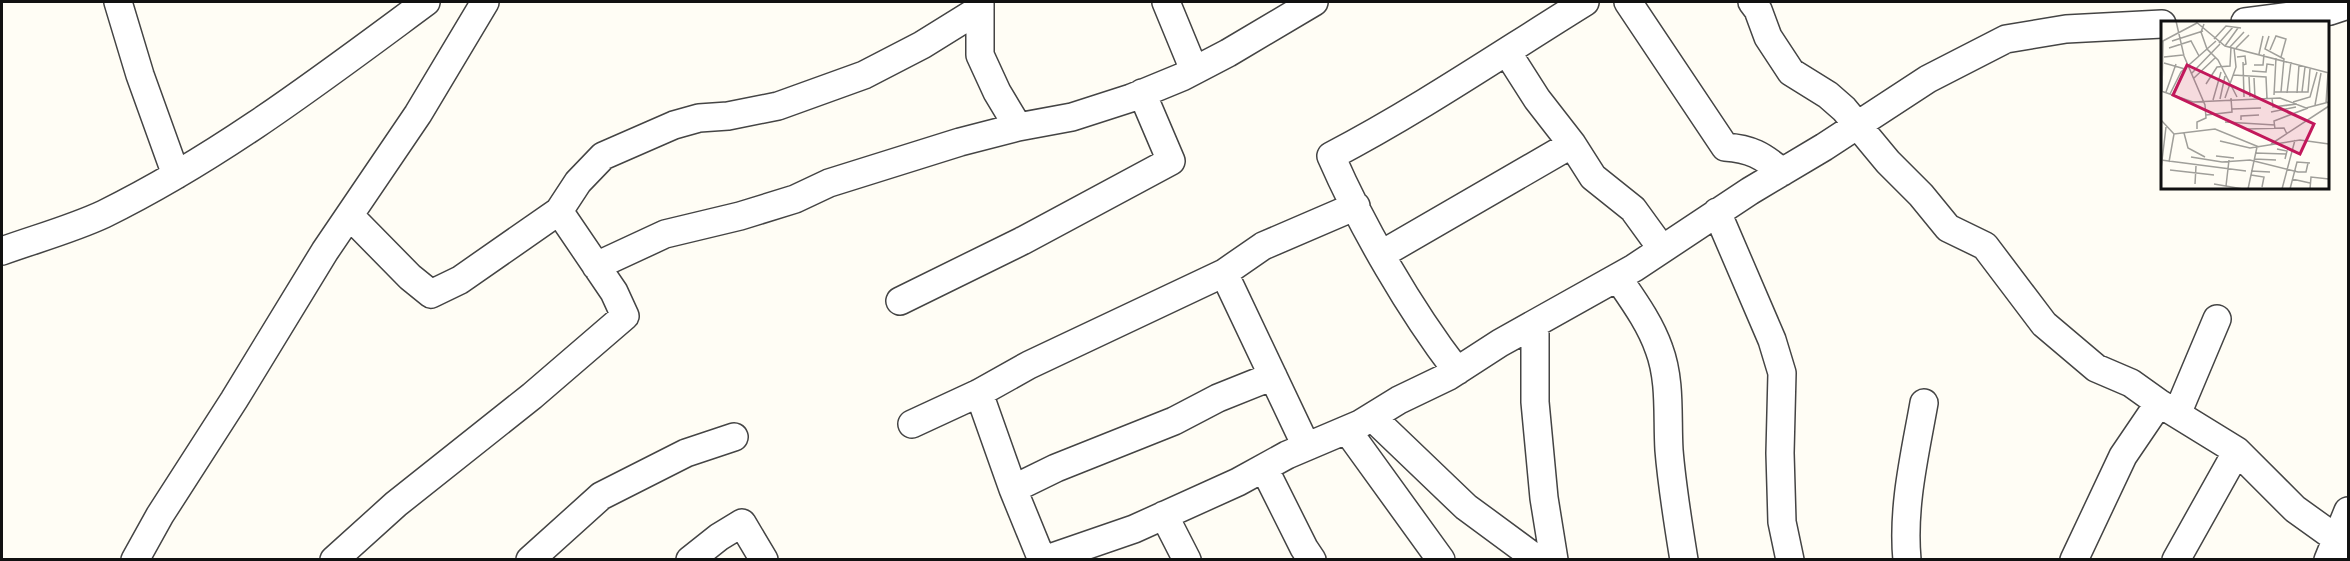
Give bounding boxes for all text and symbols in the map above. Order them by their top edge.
inset map [2161,21,2329,189]

